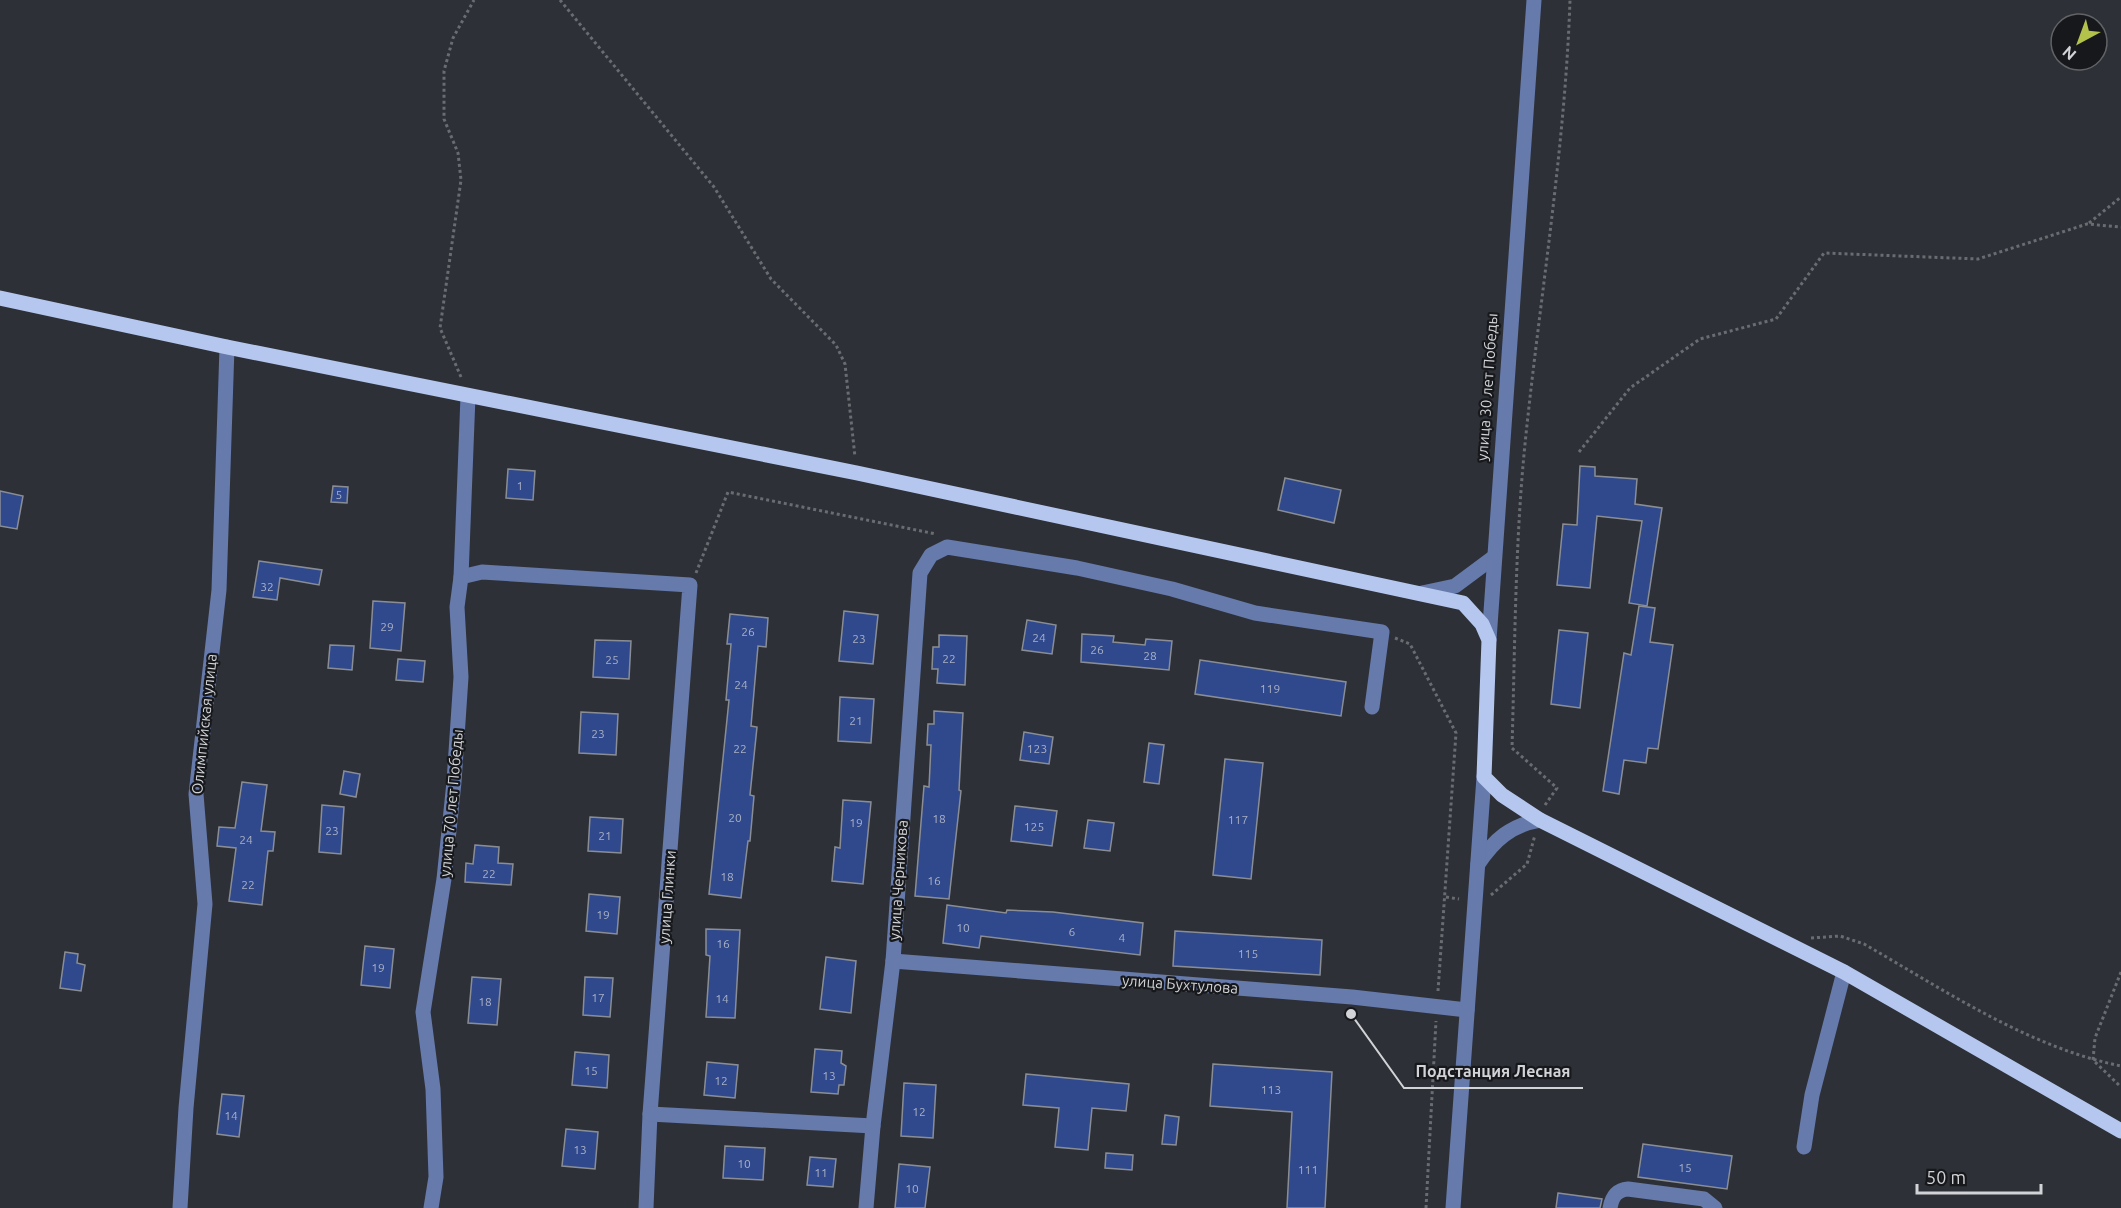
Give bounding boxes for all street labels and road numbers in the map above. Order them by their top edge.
street label: улица 30 лет Победы [1473,313,1501,461]
street label: Олимпийская улица [188,653,220,795]
street label: улица 70 лет Победы [436,728,466,878]
street label: улица Черникова [885,819,911,941]
street label: улица Глинки [655,850,679,944]
street label: улица Бухтулова [1121,971,1239,997]

